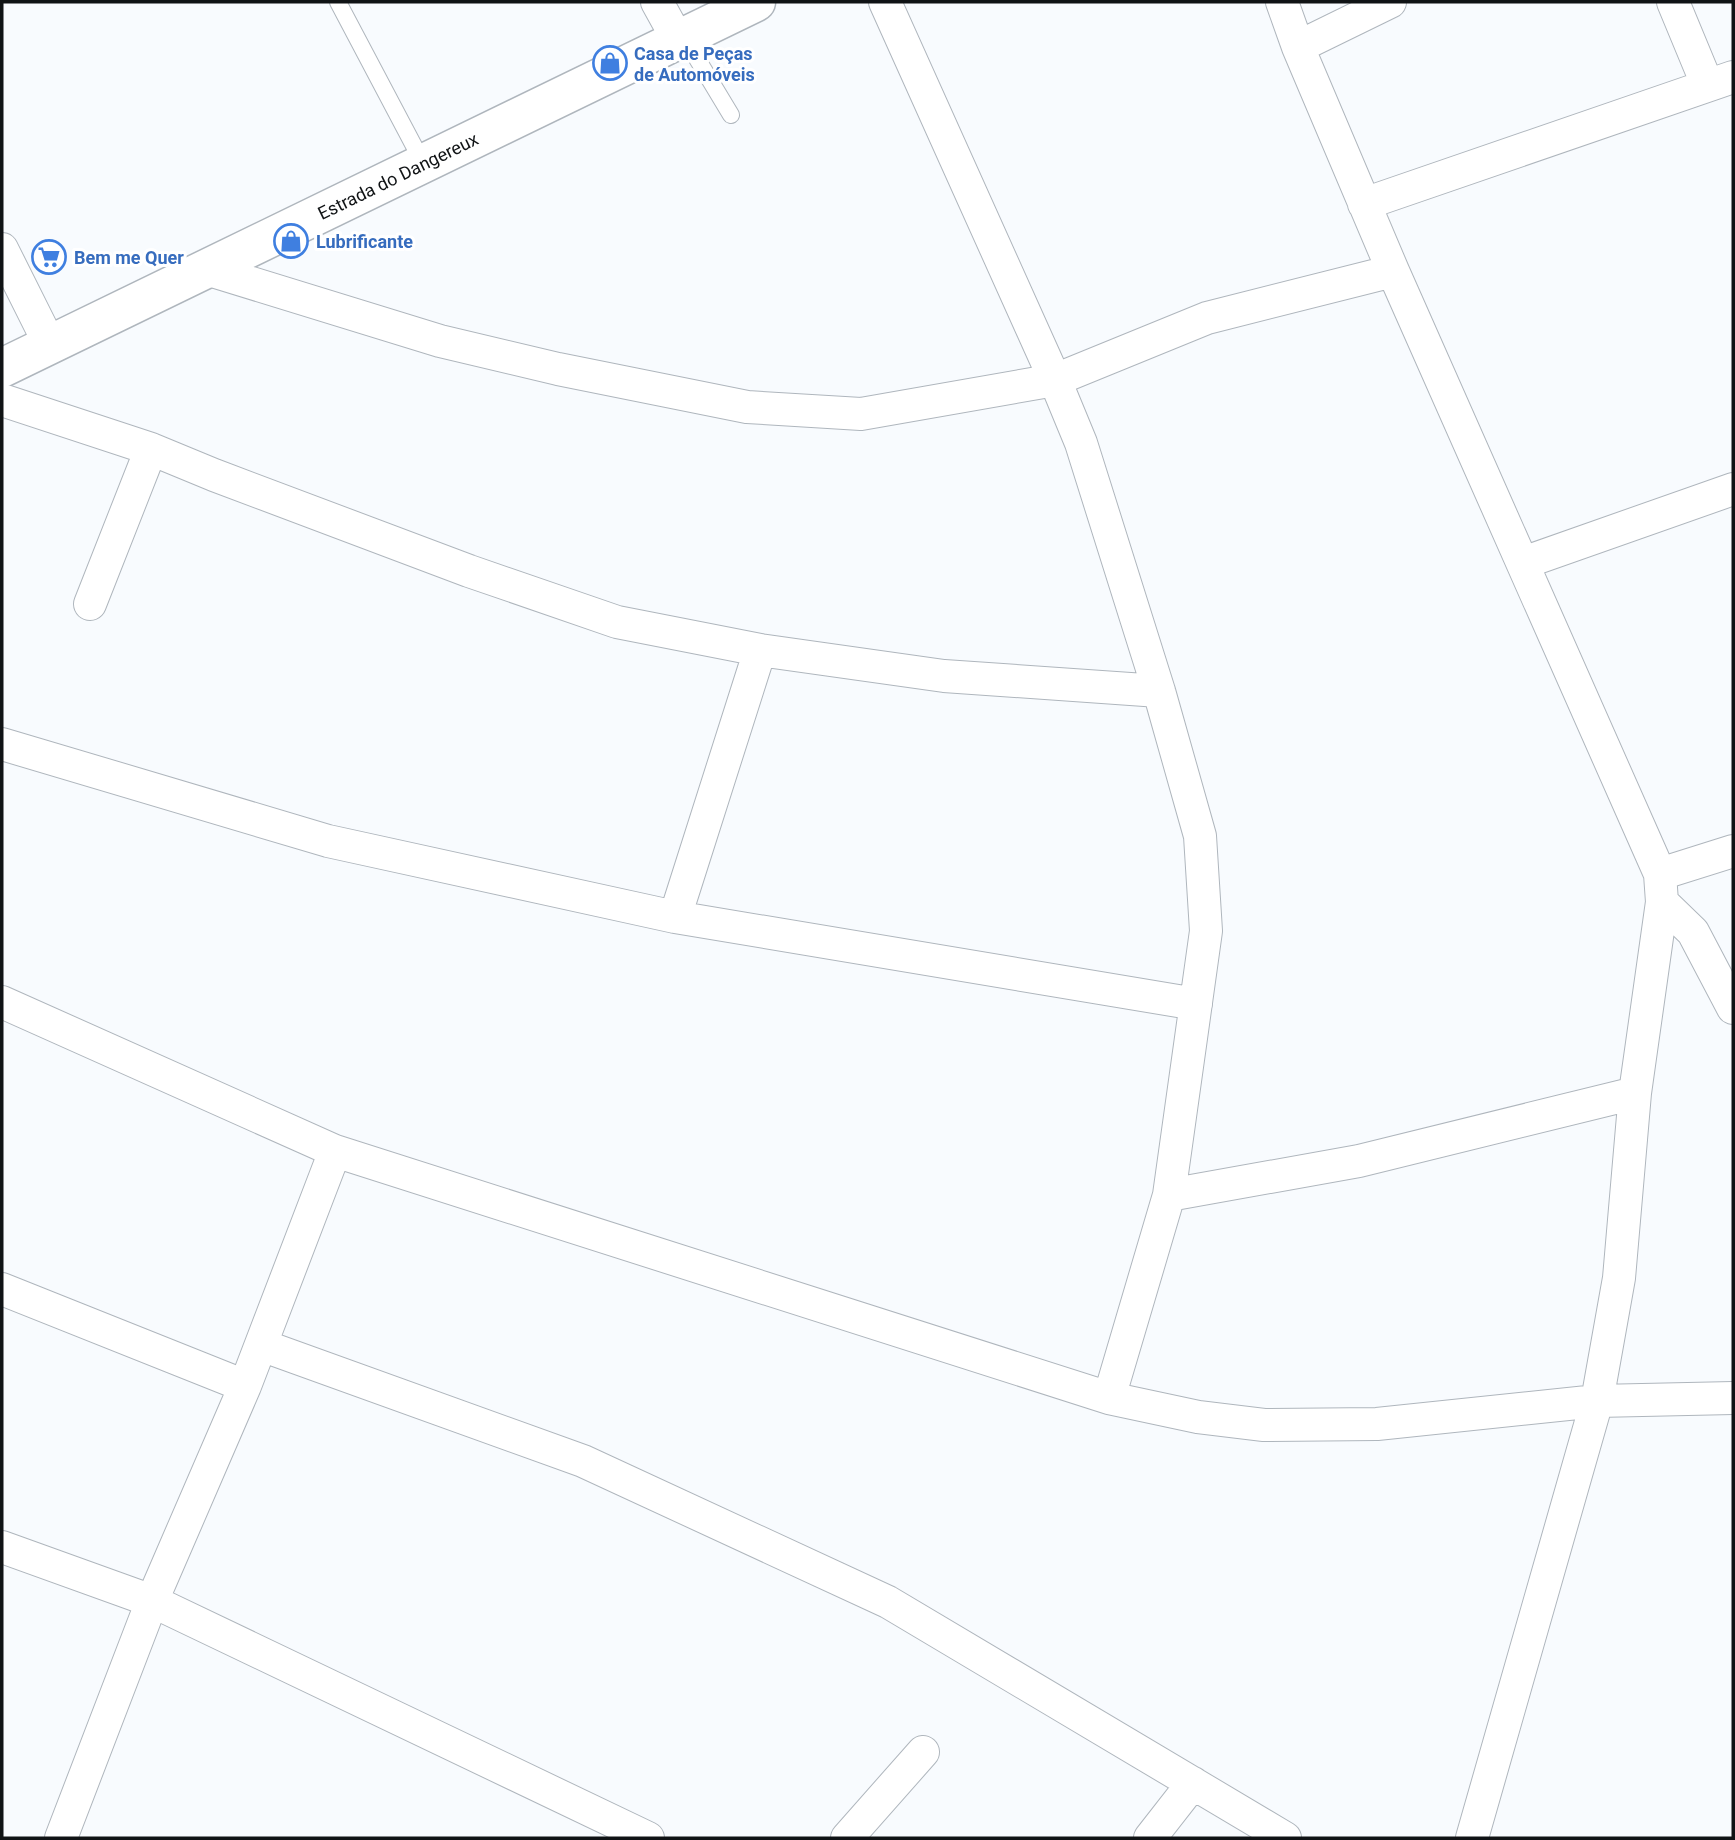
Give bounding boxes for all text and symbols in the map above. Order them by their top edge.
place label: Casa de Peças de Automóveis [634,43,755,85]
shop icon: Casa de Peças de Automóveis [591,44,629,82]
street label: Estrada do Dangereux [314,128,482,224]
shop icon: Lubrificante [272,222,310,260]
place label: Lubrificante [316,231,413,252]
supermarket icon: Bem me Quer [30,238,68,276]
place label: Bem me Quer [74,247,184,268]

